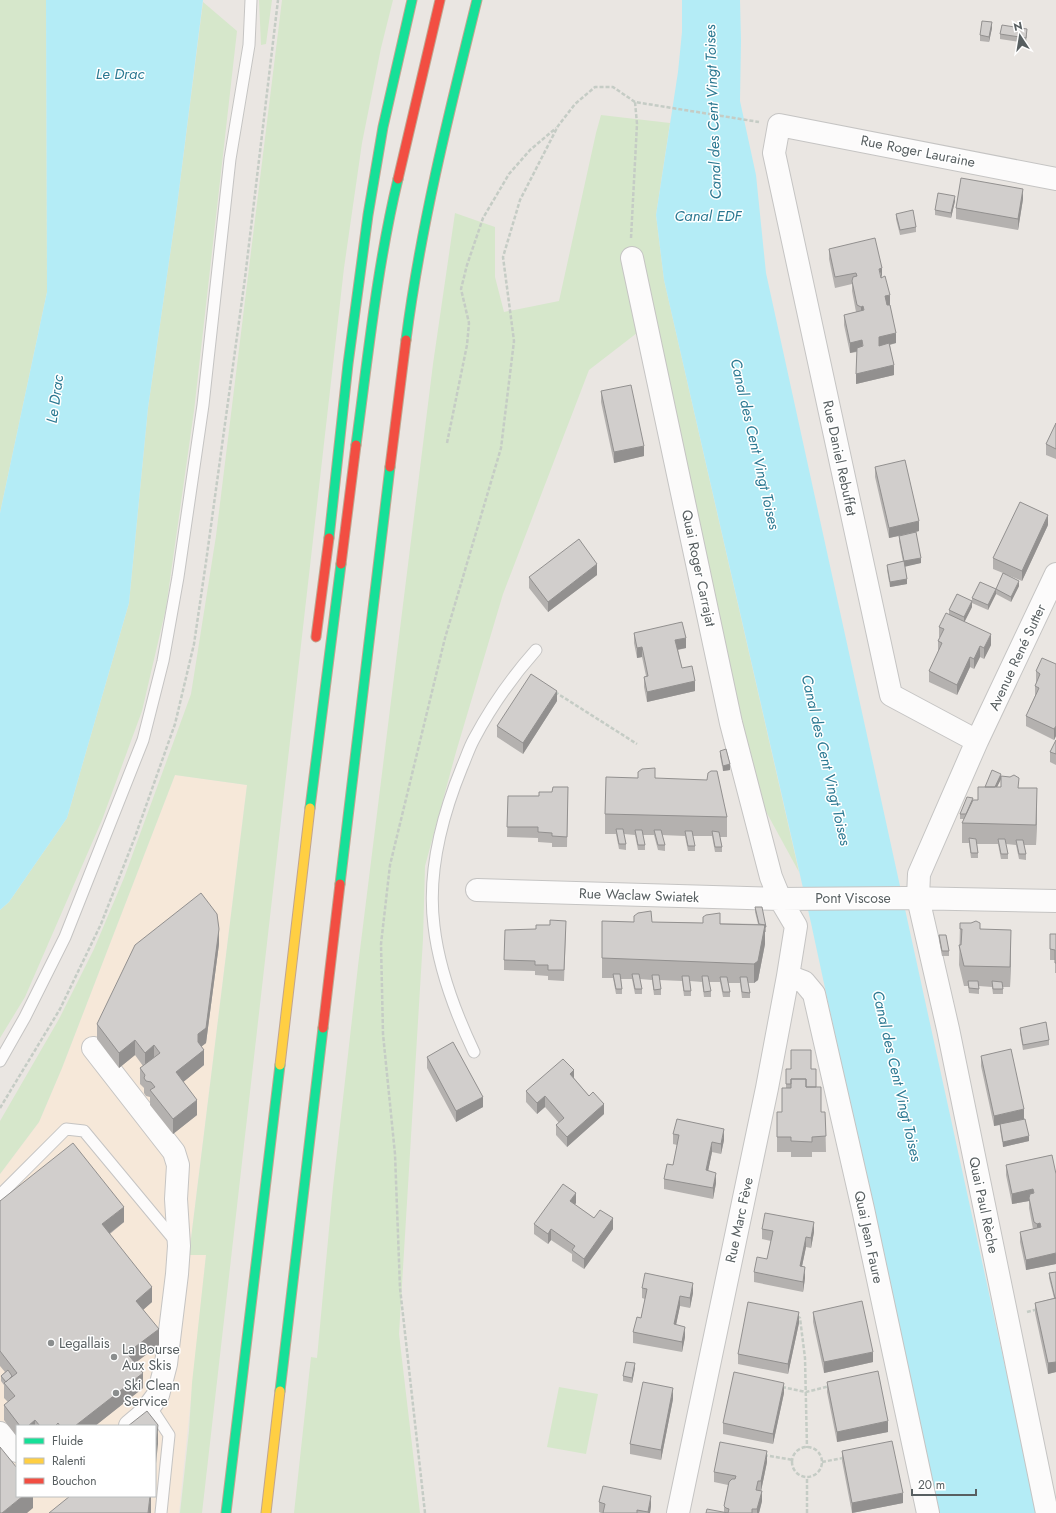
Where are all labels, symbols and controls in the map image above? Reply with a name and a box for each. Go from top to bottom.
north arrow [1000,16,1040,56]
text: N [1012,17,1024,35]
water label: Canal des Cent Vingt Toises [699,24,727,200]
water label: Le Drac [96,63,144,85]
street label: Rue Roger Lauraine [859,130,977,172]
water label: Canal EDF [674,205,742,227]
water label: Canal des Cent Vingt Toises [725,356,785,532]
water label: Le Drac [41,373,69,425]
street label: Rue Daniel Rebuffet [818,398,862,518]
street label: Quai Roger Carrajat [677,508,721,629]
street label: Avenue René Sutter [984,600,1051,714]
water label: Canal des Cent Vingt Toises [796,672,856,848]
street label: Rue Waclaw Swiatek [578,883,700,907]
street label: Pont Viscose [815,888,891,908]
water label: Canal des Cent Vingt Toises [867,988,927,1164]
street label: Quai Paul Rèche [964,1155,1004,1255]
street label: Rue Marc Fève [720,1175,758,1265]
street label: Quai Jean Faure [849,1189,889,1285]
place label: Legallais [59,1333,110,1353]
marker: Legallais [46,1338,56,1348]
place label: La Bourse Aux Skis [122,1339,180,1375]
marker: La Bourse Aux Skis [109,1352,119,1362]
place label: Ski Clean Service [124,1375,180,1411]
marker: Ski Clean Service [111,1388,121,1398]
legend [16,1425,156,1497]
text: Fluide [52,1432,83,1450]
text: Ralenti [52,1452,86,1470]
scale bar [912,1471,976,1497]
text: Bouchon [52,1472,96,1490]
text: 20 m [918,1476,945,1494]

